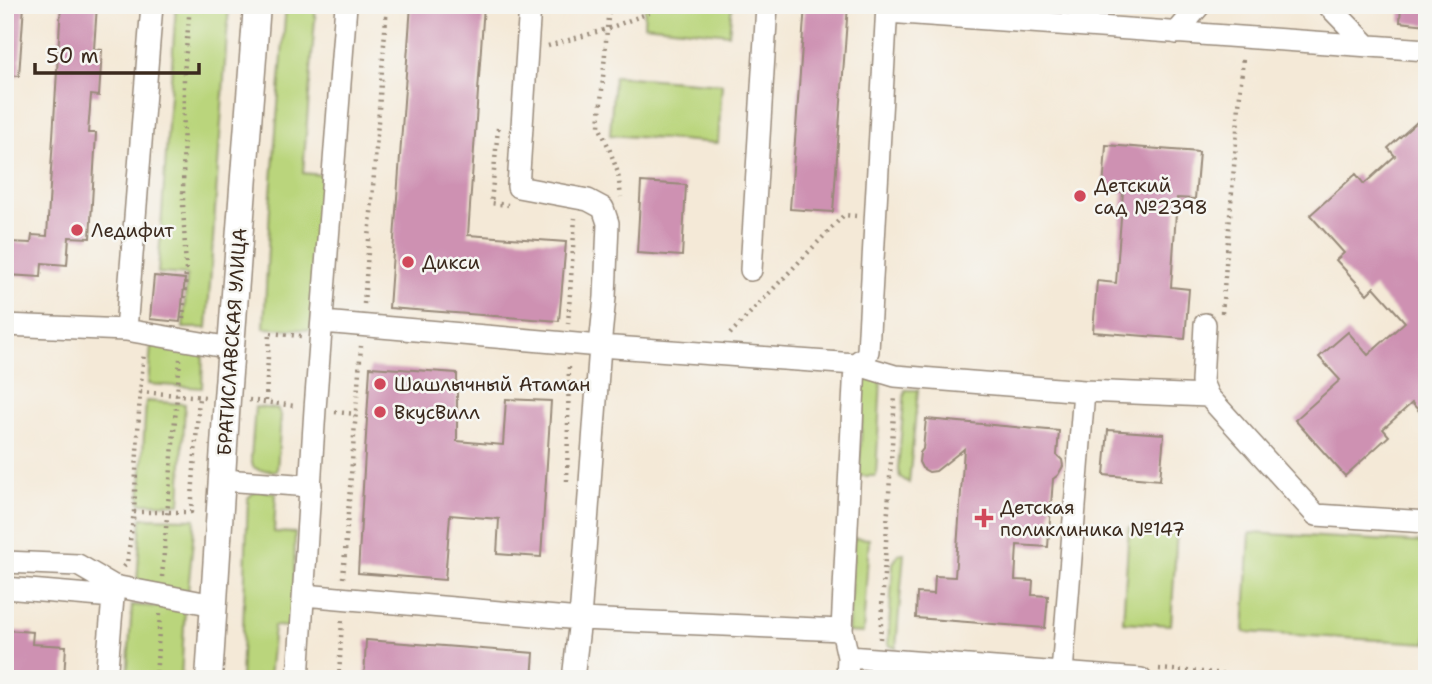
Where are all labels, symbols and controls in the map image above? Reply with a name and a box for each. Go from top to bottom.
scale bar [35,32,200,76]
text: 50 m [46,42,99,70]
place label: Детский сад №2398 [1094,173,1208,220]
marker: Детский сад №2398 [1072,188,1088,204]
place label: Ледифит [91,218,174,243]
marker: Ледифит [69,222,85,238]
street label: БРАТИСЛАВСКАЯ УЛИЦА [212,227,252,457]
place label: Дикси [422,250,480,275]
marker: Дикси [400,254,416,270]
place label: Шашлычный Атаман [394,372,590,397]
marker: Шашлычный Атаман [372,376,388,392]
place label: ВкусВилл [394,400,480,425]
marker: ВкусВилл [372,404,388,420]
place label: Детская поликлиника №147 [1000,495,1185,542]
marker: Детская поликлиника №147 [974,508,994,528]

